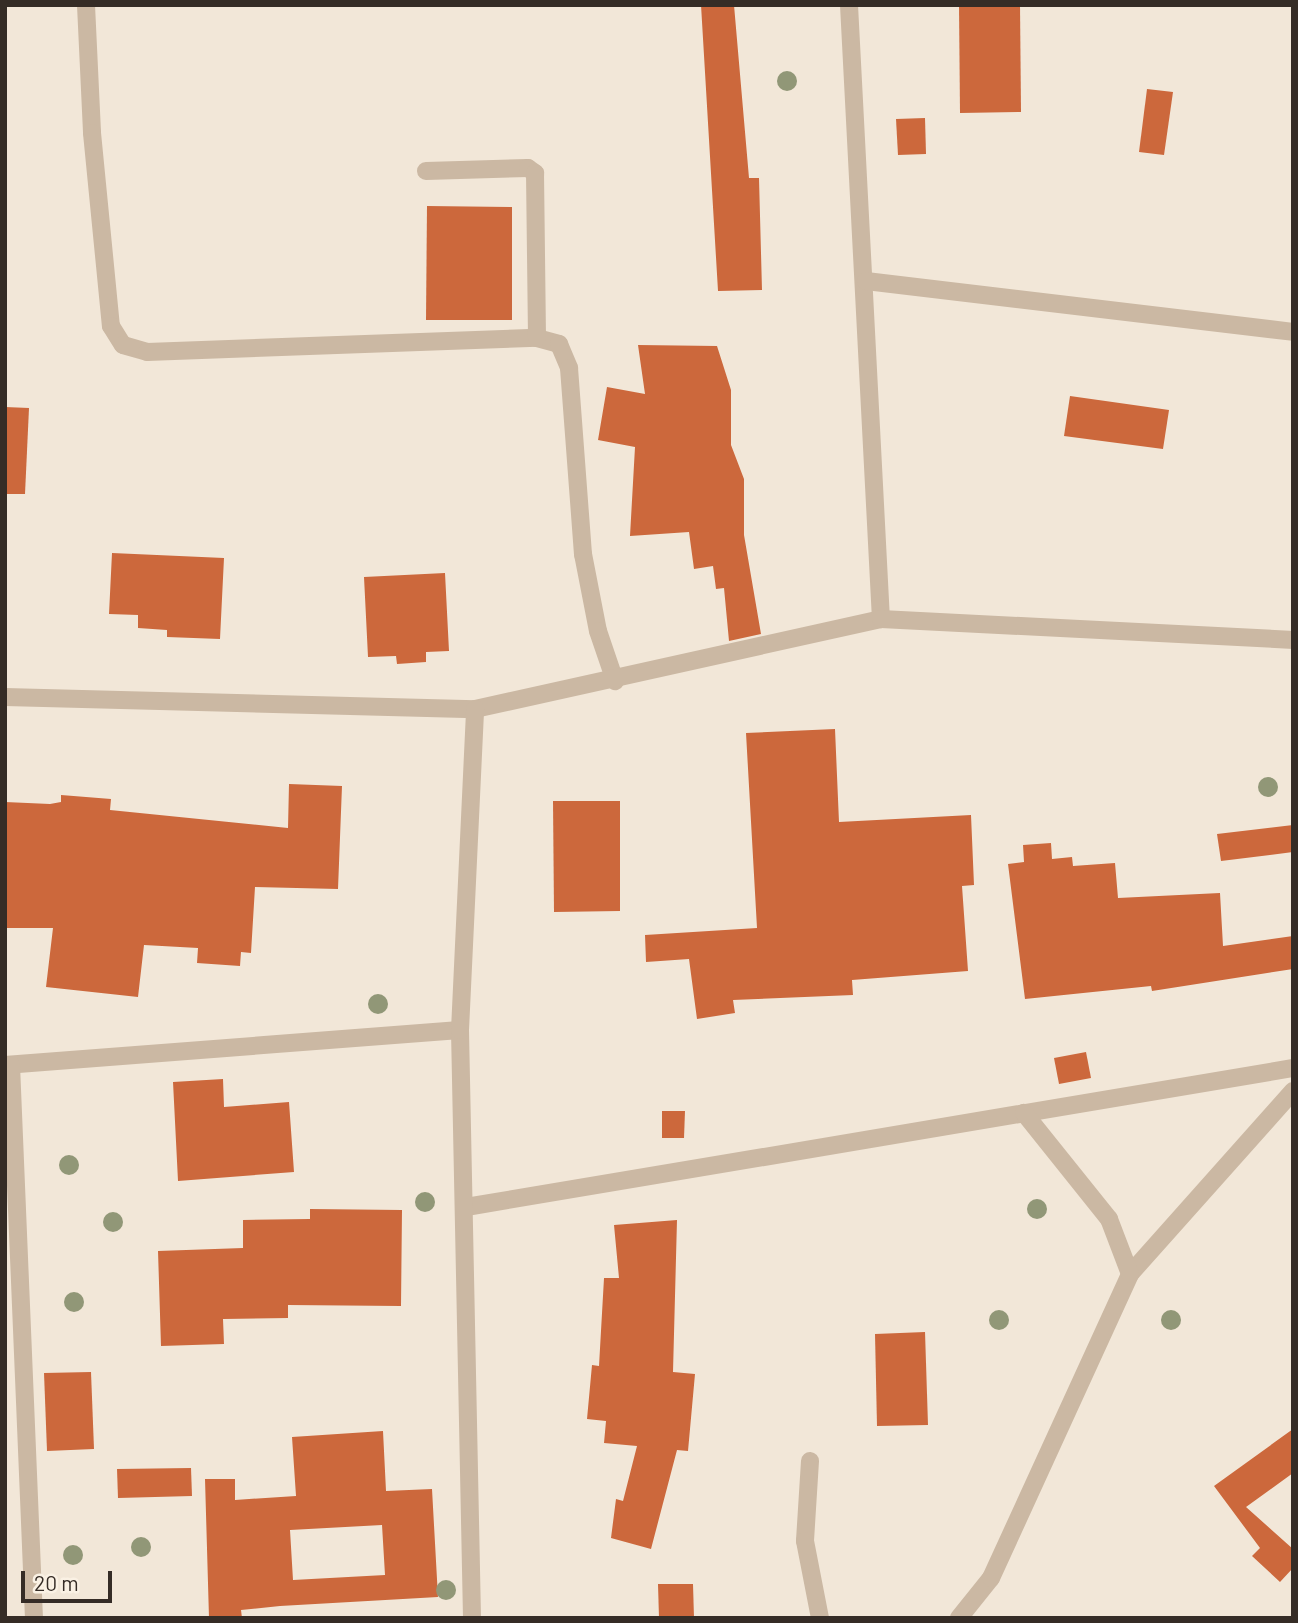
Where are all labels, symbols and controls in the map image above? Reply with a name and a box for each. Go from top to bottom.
scale bar [24,1556,116,1600]
text: 20 m [34,1570,79,1595]

